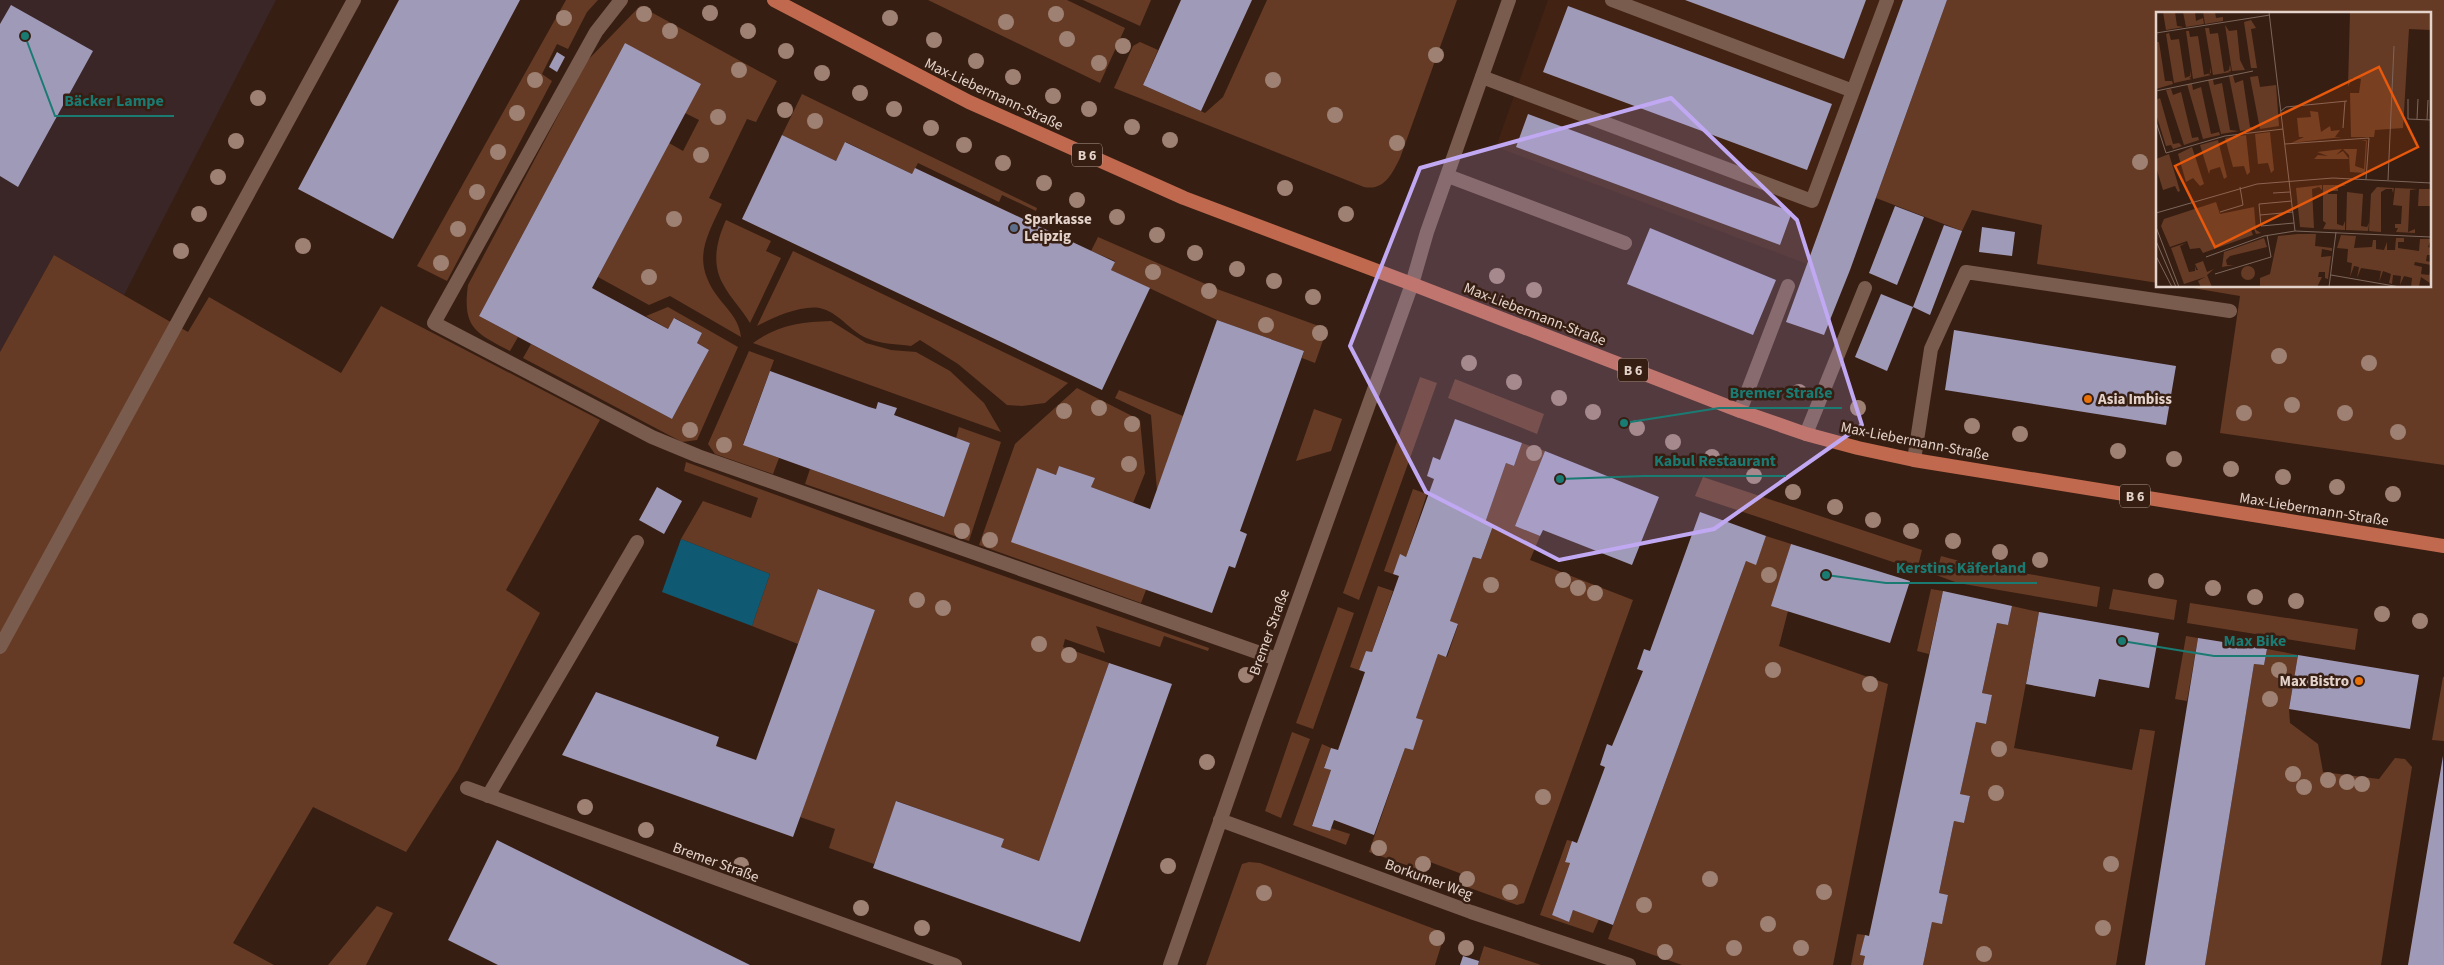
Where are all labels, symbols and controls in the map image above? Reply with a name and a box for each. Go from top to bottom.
inset map [2156,12,2432,288]
street label: Max-Liebermann-Straße [921,53,1067,136]
callout: Bäcker Lampe [55,85,174,116]
text: Bäcker Lampe [64,90,164,112]
road number: B 6 [1072,144,1102,166]
place label: Sparkasse Leipzig [1024,209,1092,247]
marker: Sparkasse Leipzig [1008,222,1020,234]
street label: Max-Liebermann-Straße [1461,278,1609,351]
road number: B 6 [1618,358,1648,382]
callout: Bremer Straße [1719,377,1842,408]
text: Bremer Straße [1729,382,1833,404]
place label: Asia Imbiss [2097,389,2172,410]
marker: Asia Imbiss [2082,393,2094,405]
street label: Max-Liebermann-Straße [1839,417,1991,466]
callout: Kabul Restaurant [1644,445,1786,476]
text: Kabul Restaurant [1654,450,1776,472]
road number: B 6 [2120,484,2150,508]
street label: Max-Liebermann-Straße [2238,487,2390,532]
callout: Kerstins Käferland [1886,552,2037,583]
text: Kerstins Käferland [1896,557,2026,579]
street label: Bremer Straße [1244,586,1295,678]
callout: Max Bike [2214,625,2297,656]
text: Max Bike [2224,630,2286,652]
place label: Max Bistro [2280,671,2349,692]
marker: Max Bistro [2353,675,2365,687]
street label: Bremer Straße [670,837,762,888]
street label: Borkumer Weg [1382,854,1476,905]

